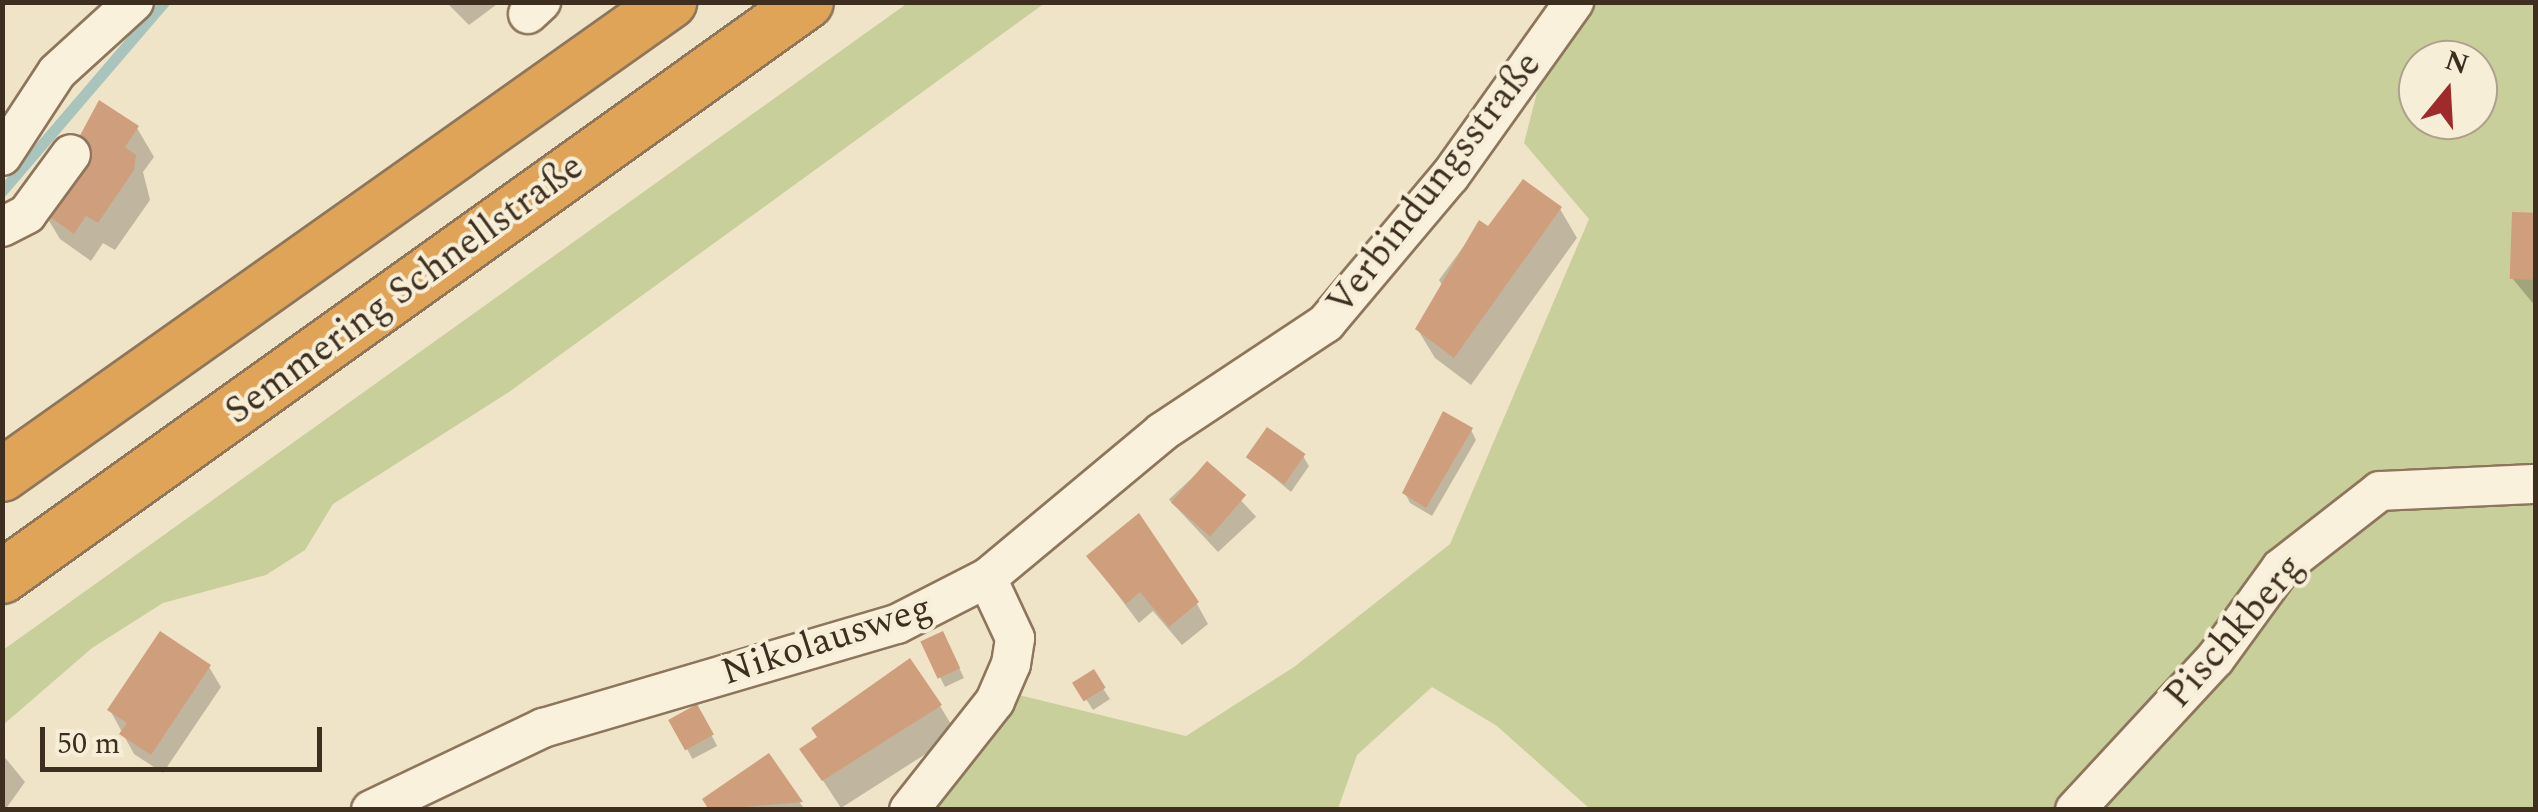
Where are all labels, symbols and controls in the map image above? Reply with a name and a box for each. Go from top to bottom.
text: N [2439,39,2474,87]
north arrow [2398,40,2498,140]
street label: Verbindungsstraße [1318,43,1552,325]
street label: Semmering Schnellstraße [217,145,593,435]
street label: Pischkberg [2156,546,2314,718]
street label: Nikolausweg [716,586,938,696]
scale bar [45,707,328,769]
text: 50 m [57,721,120,767]

